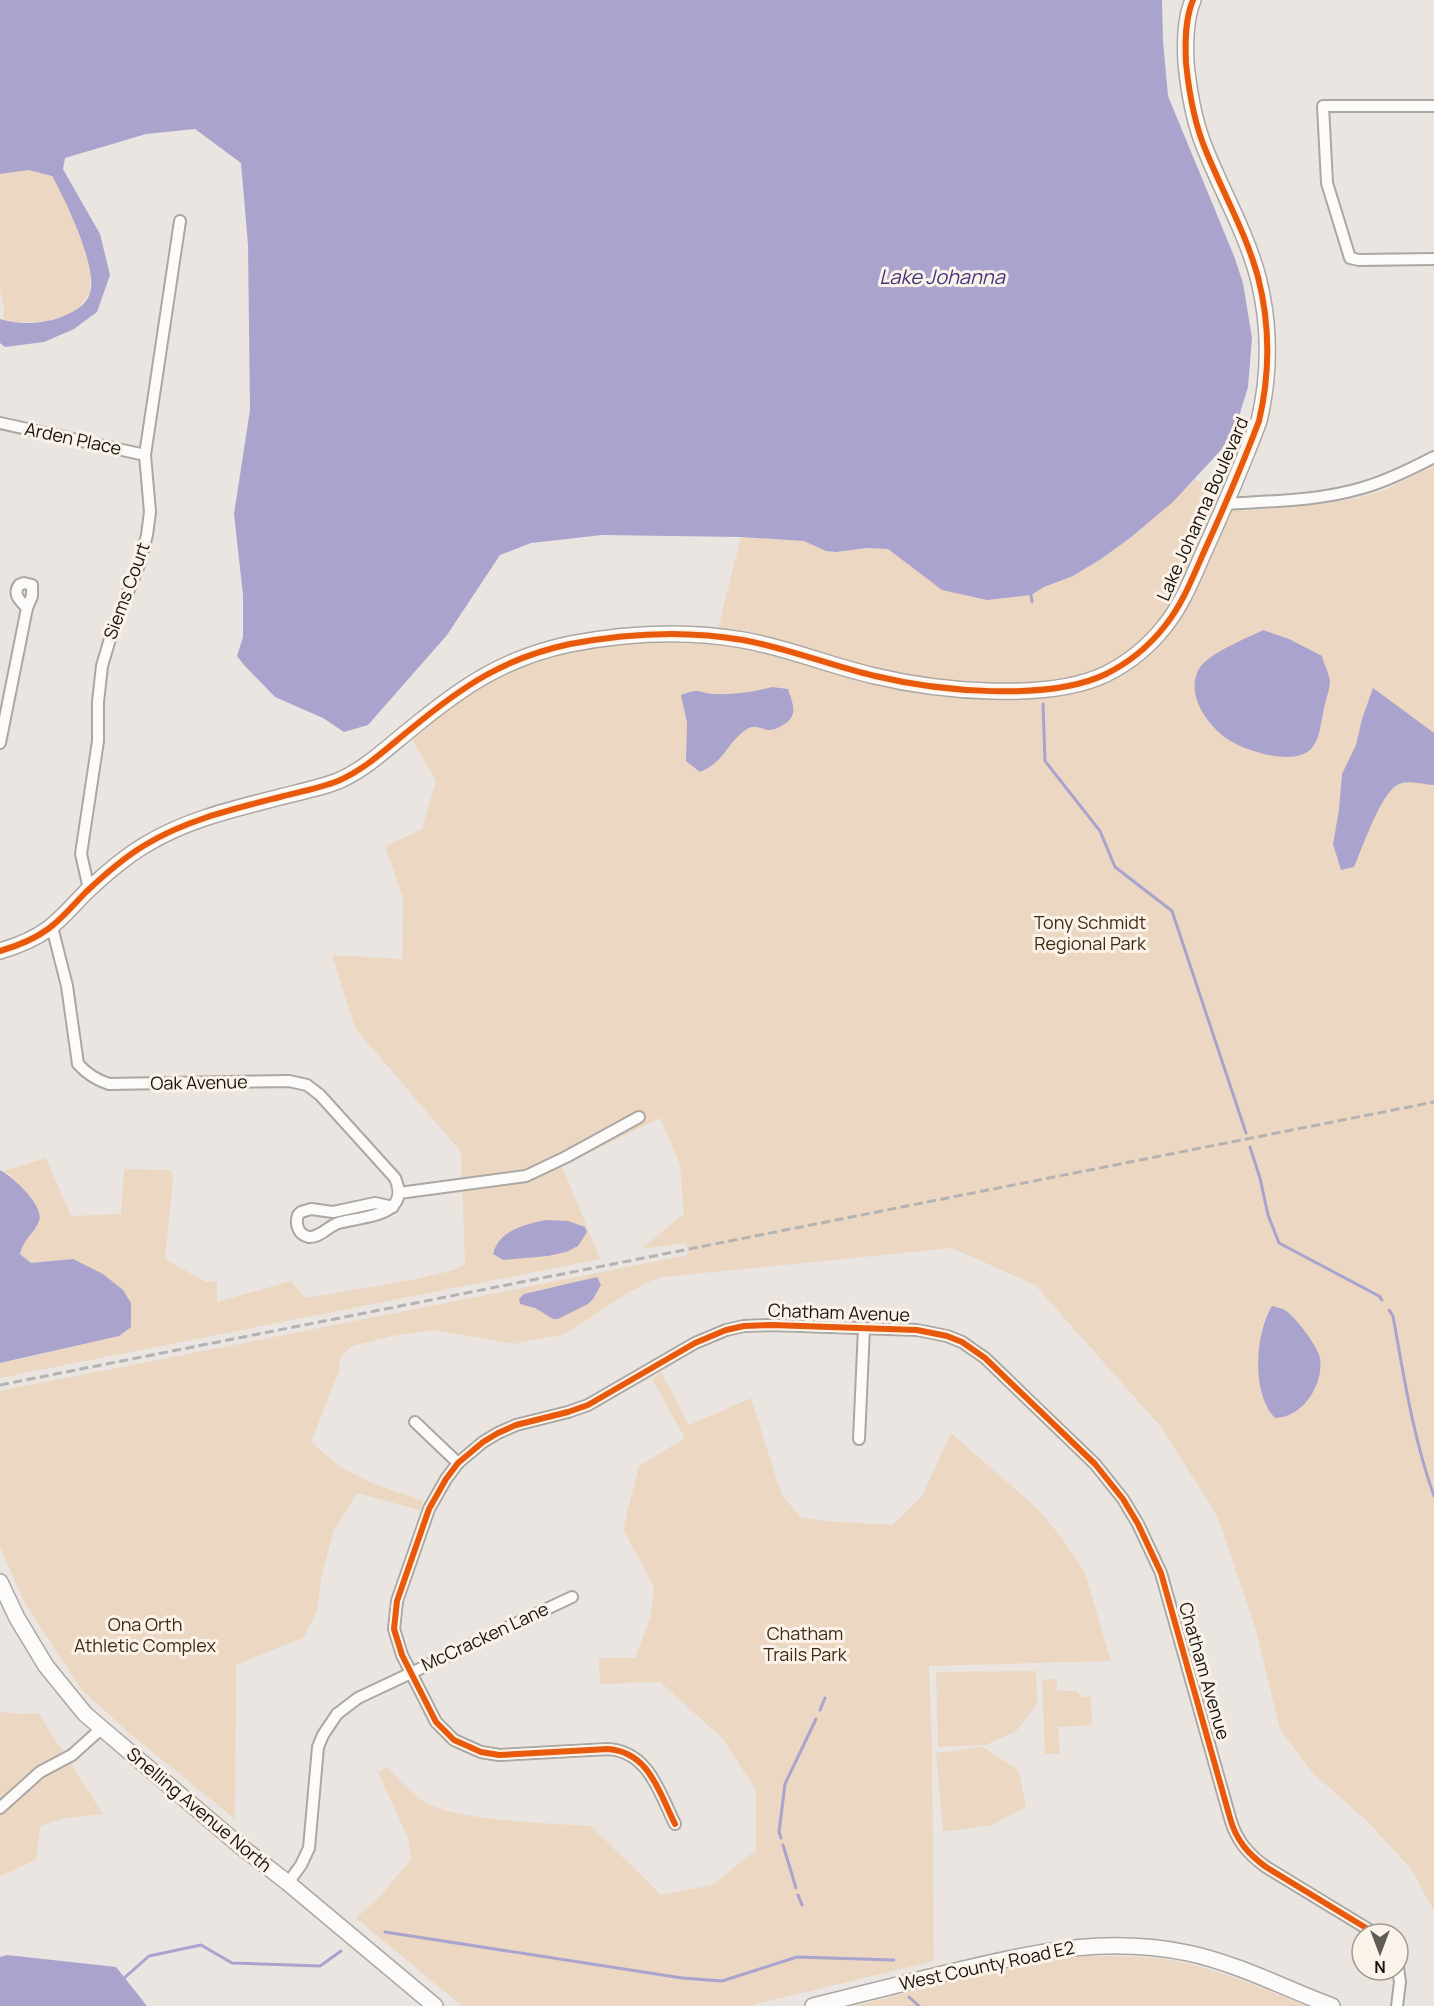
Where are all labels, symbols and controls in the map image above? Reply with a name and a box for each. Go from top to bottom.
water label: Lake Johanna [879,263,1006,290]
street label: Lake Johanna Boulevard [1151,413,1254,604]
street label: Arden Place [23,416,124,460]
street label: Siems Court [97,539,155,643]
park label: Tony Schmidt Regional Park [1034,910,1147,955]
street label: Oak Avenue [150,1069,248,1095]
street label: Chatham Avenue [768,1298,910,1326]
street label: McCracken Lane [417,1596,552,1676]
street label: Chatham Avenue [1174,1599,1236,1742]
park label: Ona Orth Athletic Complex [74,1612,216,1657]
park label: Chatham Trails Park [763,1621,848,1666]
street label: Snelling Avenue North [122,1741,277,1877]
north arrow [1350,1922,1410,1982]
street label: West County Road E2 [897,1935,1076,1995]
text: N [1374,1956,1386,1978]

